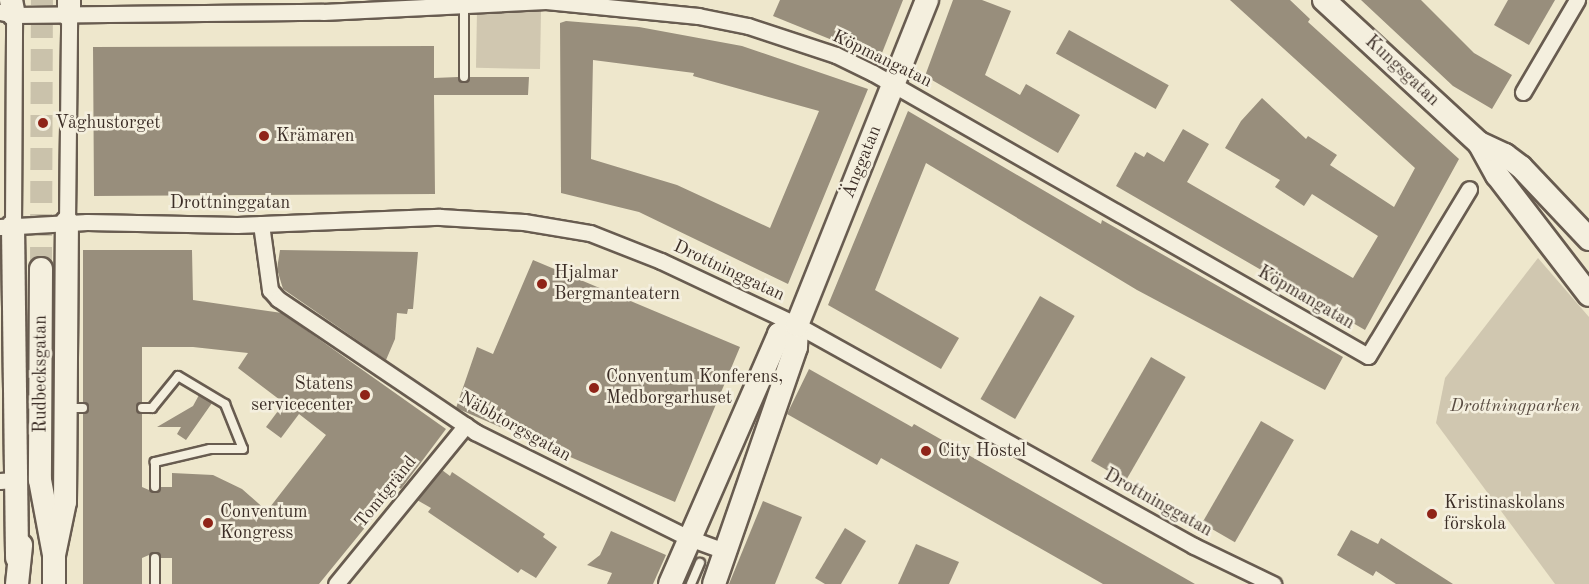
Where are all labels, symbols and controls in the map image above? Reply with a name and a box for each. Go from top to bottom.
street label: Köpmangatan [829,26,935,92]
street label: Kungsgatan [1360,31,1444,111]
place label: Våghustorget [55,112,161,134]
marker: Våghustorget [36,116,50,130]
street label: Änggatan [838,122,886,202]
place label: Krämaren [276,125,354,147]
marker: Krämaren [257,129,271,143]
street label: Drottninggatan [170,192,290,214]
street label: Drottninggatan [670,236,788,306]
street label: Köpmangatan [1254,262,1358,334]
place label: Hjalmar Bergmanteatern [554,263,680,306]
marker: Hjalmar Bergmanteatern [535,277,549,291]
street label: Rudbecksgatan [30,315,52,433]
place label: Conventum Konferens, Medborgarhuset [606,367,783,410]
place label: Statens servicecenter [251,374,353,416]
marker: Conventum Konferens, Medborgarhuset [587,381,601,395]
street label: Näbbtorgsgatan [455,387,575,467]
marker: Statens servicecenter [358,388,372,402]
park label: Drottningparken [1450,395,1580,417]
place label: City Hostel [938,440,1026,462]
marker: City Hostel [919,444,933,458]
street label: Tomtgränd [350,452,422,532]
street label: Drottninggatan [1100,464,1216,542]
place label: Kristinaskolans förskola [1444,493,1565,536]
place label: Conventum Kongress [220,502,308,544]
marker: Kristinaskolans förskola [1425,507,1439,521]
marker: Conventum Kongress [201,516,215,530]

